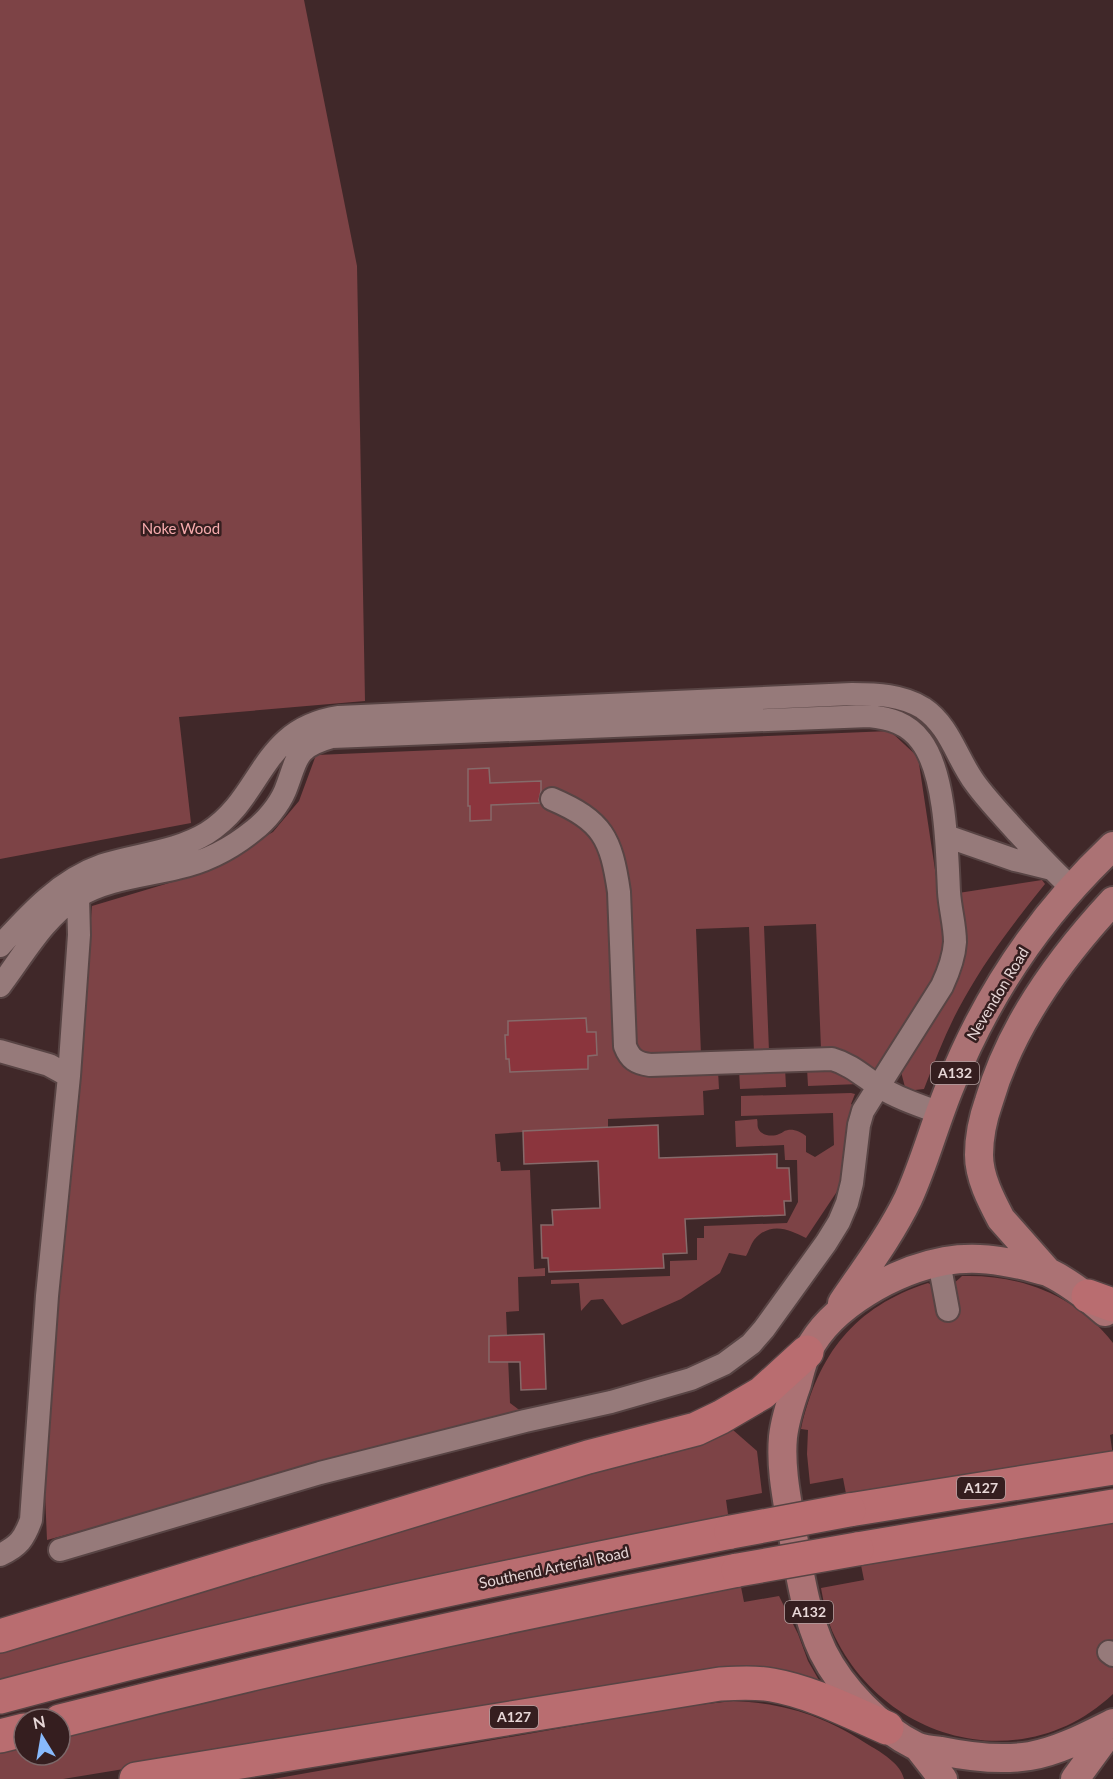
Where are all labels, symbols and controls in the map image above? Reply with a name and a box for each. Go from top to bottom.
park label: Noke Wood [142,519,220,537]
street label: Nevendon Road [962,944,1032,1043]
road number: A132 [931,1062,979,1084]
road number: A127 [957,1477,1005,1499]
street label: Southend Arterial Road [477,1542,630,1592]
road number: A132 [785,1601,833,1623]
road number: A127 [490,1706,538,1728]
north arrow [12,1707,72,1767]
text: N [31,1711,47,1732]

